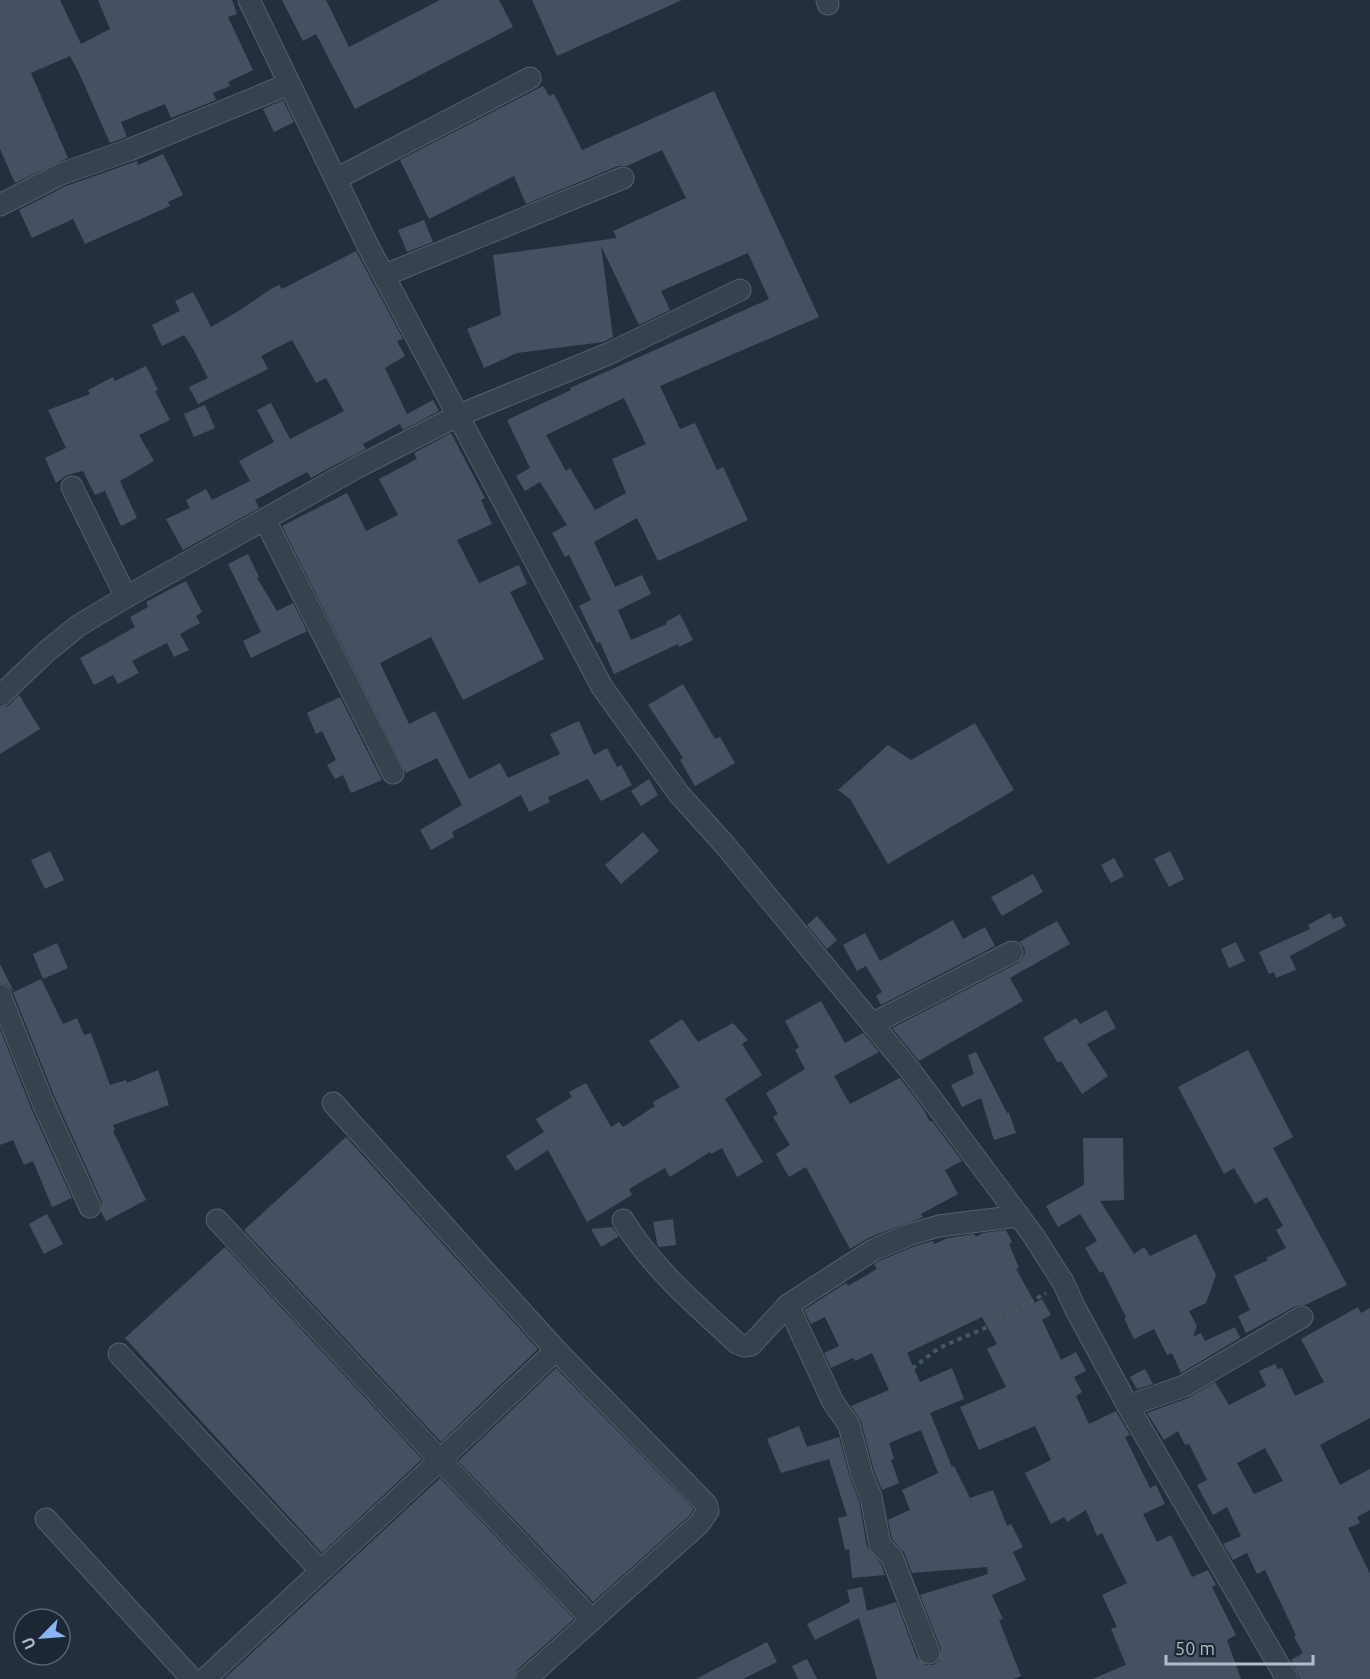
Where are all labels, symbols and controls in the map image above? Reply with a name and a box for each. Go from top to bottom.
north arrow [12,1607,72,1667]
scale bar [1166,1628,1313,1666]
text: U [18,1634,39,1652]
text: 50 m [1175,1638,1215,1658]

